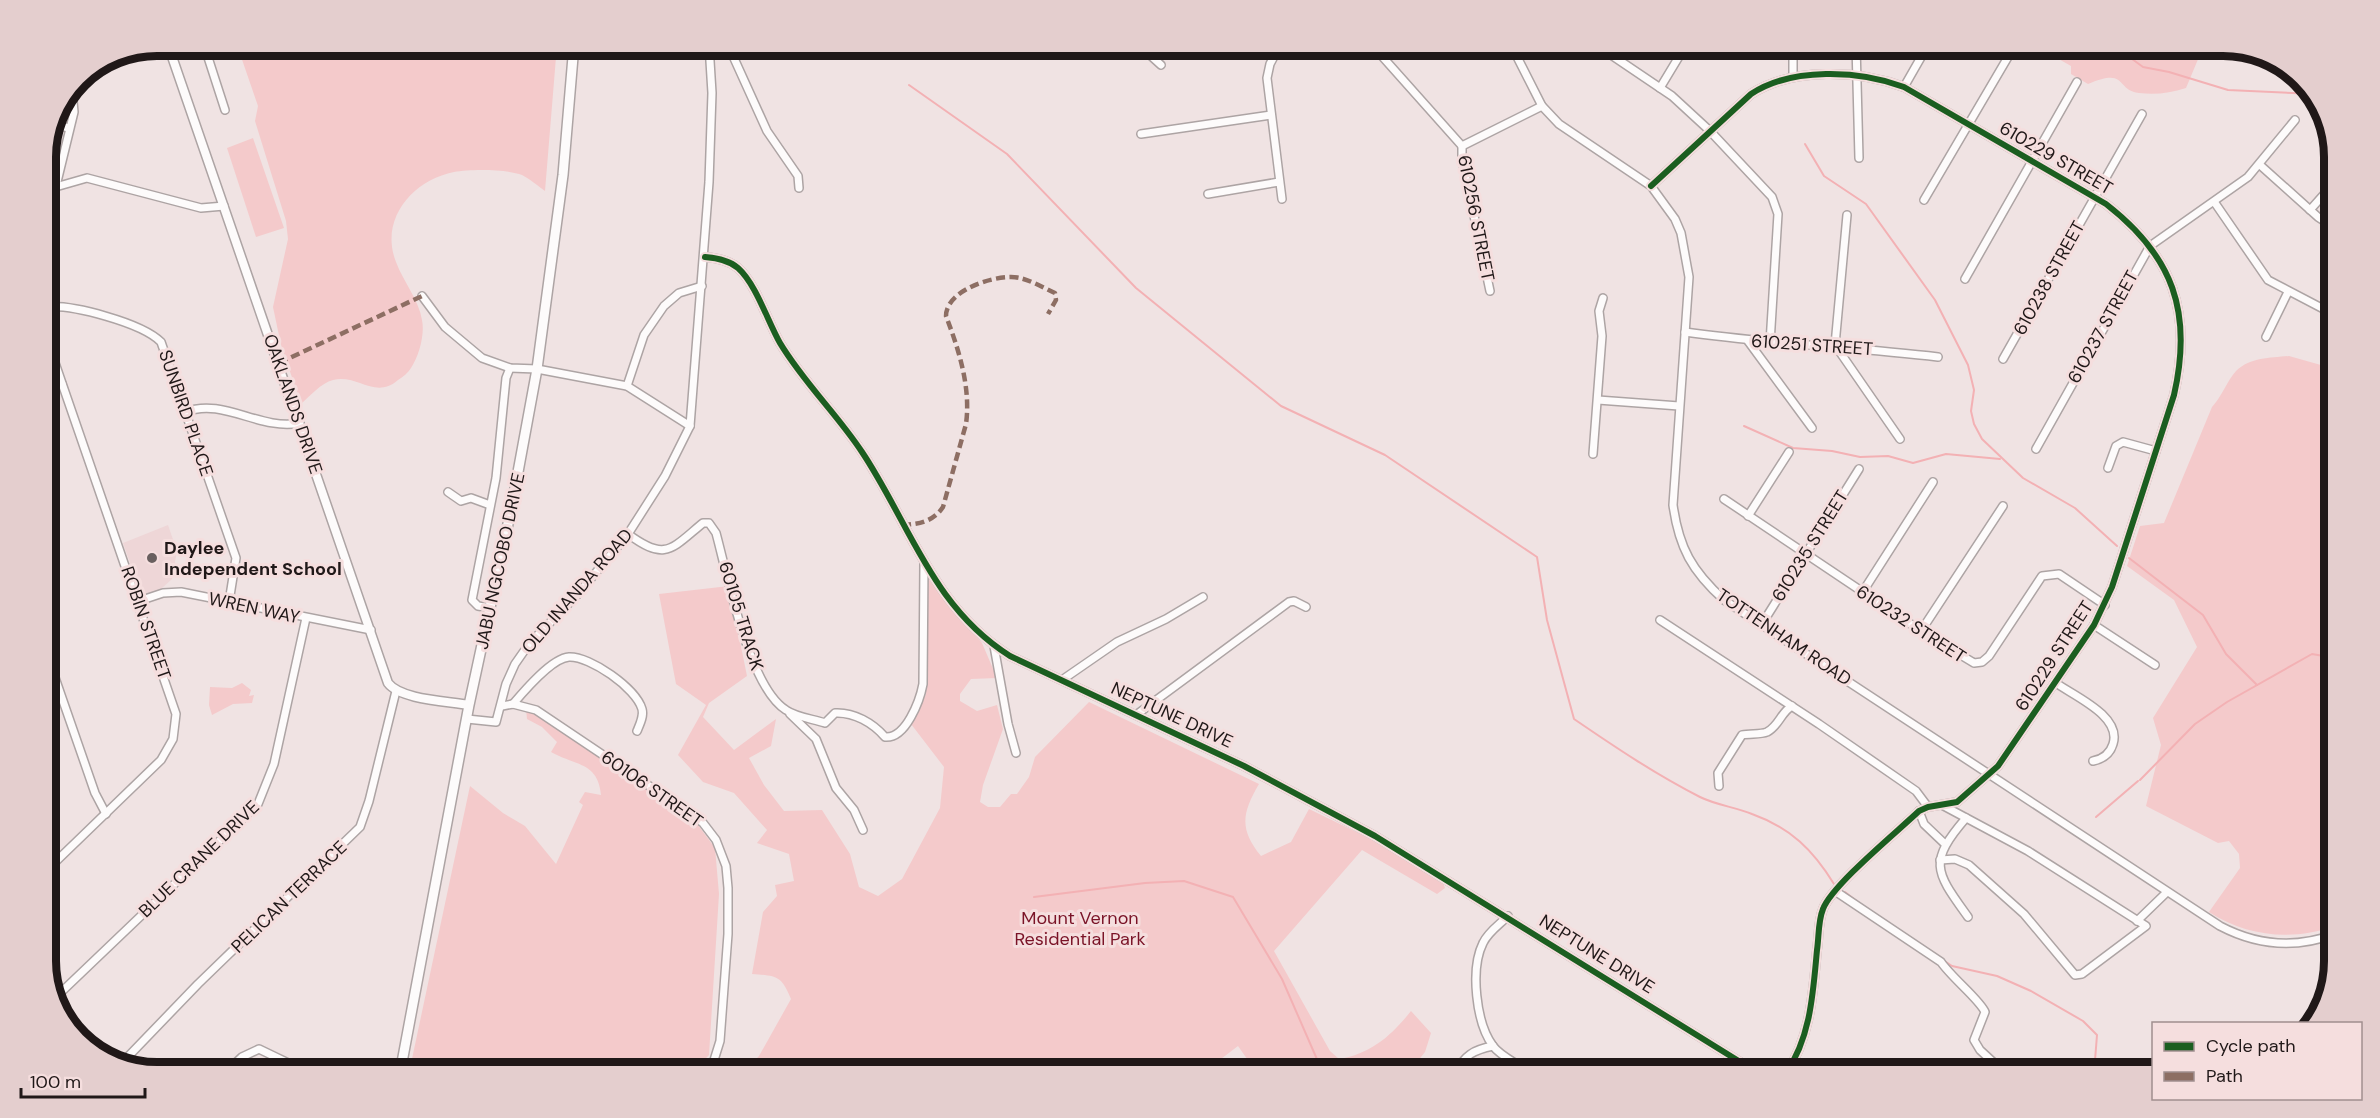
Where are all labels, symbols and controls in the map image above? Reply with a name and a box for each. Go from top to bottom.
street label: 610229 STREET [1995,116,2117,200]
street label: 610256 STREET [1452,153,1500,283]
street label: 610238 STREET [2008,217,2090,339]
street label: 610237 STREET [2062,266,2144,388]
street label: 610251 STREET [1750,329,1874,361]
street label: OAKLANDS DRIVE [258,331,328,477]
street label: SUNBIRD PLACE [153,347,219,479]
street label: JABU NGCOBO DRIVE [470,471,530,651]
street label: 610235 STREET [1766,486,1854,606]
street label: OLD INANDA ROAD [516,524,638,658]
place label: Daylee Independent School [164,536,342,581]
marker: Daylee Independent School [145,551,159,565]
street label: 60105 TRACK [713,559,769,674]
street label: ROBIN STREET [115,563,177,683]
street label: 610232 STREET [1851,579,1971,669]
street label: TOTTENHAM ROAD [1712,583,1856,691]
street label: WREN WAY [206,587,302,629]
street label: 610229 STREET [2009,596,2099,716]
street label: NEPTUNE DRIVE [1107,676,1237,754]
street label: 60106 STREET [596,745,708,833]
street label: BLUE CRANE DRIVE [133,795,265,923]
street label: PELICAN TERRACE [226,836,352,958]
park label: Mount Vernon Residential Park [1014,906,1146,951]
street label: NEPTUNE DRIVE [1535,909,1659,999]
legend [2152,1022,2362,1100]
text: Cycle path [2206,1034,2296,1058]
scale bar [21,1061,146,1099]
text: Path [2206,1064,2243,1088]
text: 100 m [30,1070,81,1094]

